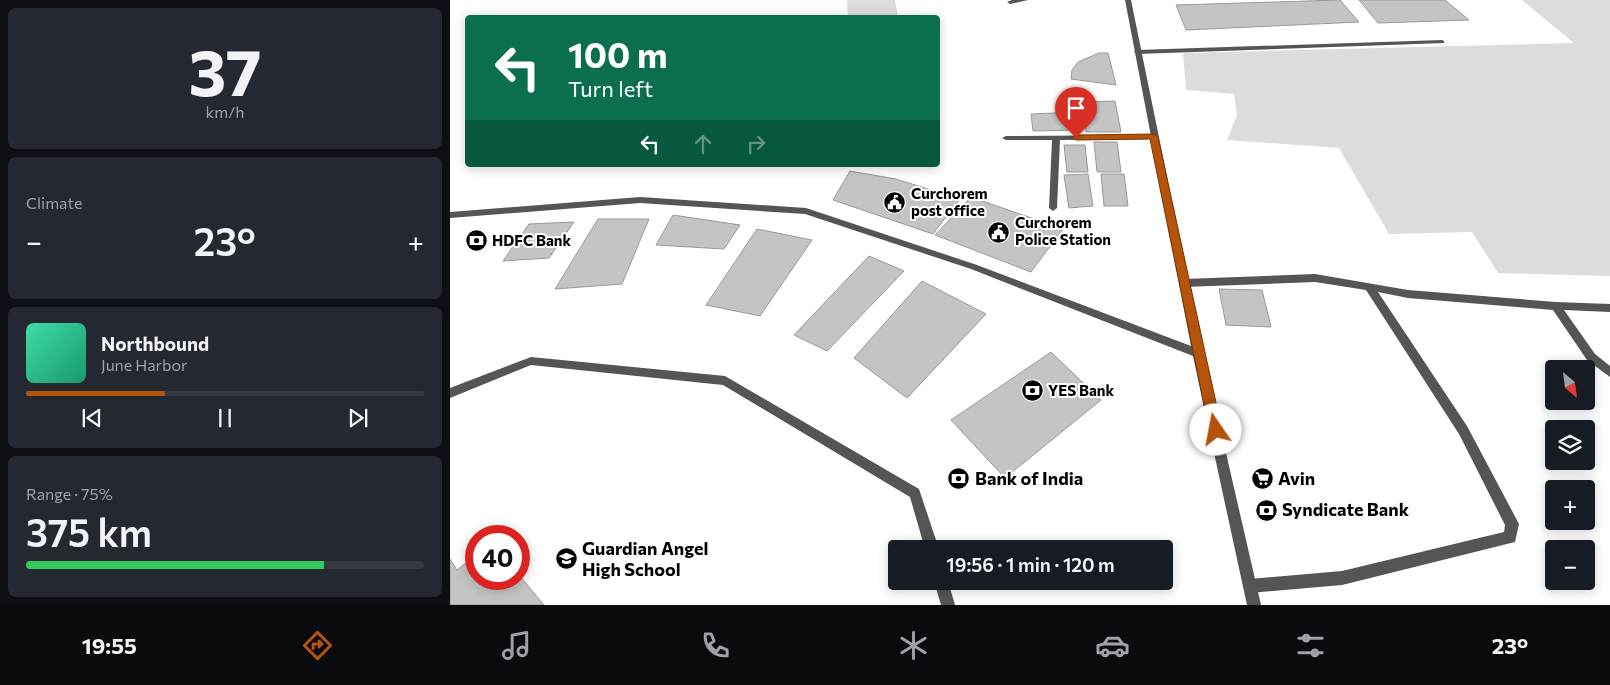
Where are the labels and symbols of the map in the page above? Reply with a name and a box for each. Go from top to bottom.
pin [1055,87,1097,138]
place label: Curchorem post office [911,184,988,219]
public building icon: Curchorem post office [883,191,907,215]
place label: Curchorem Police Station [1015,213,1111,248]
public building icon: Curchorem Police Station [987,220,1011,244]
bank icon: HDFC Bank [464,229,488,253]
place label: HDFC Bank [492,231,572,249]
north arrow [1545,360,1595,410]
bank icon: YES Bank [1020,379,1044,403]
place label: YES Bank [1048,381,1115,399]
position arrow [1189,403,1241,455]
bank icon: Bank of India [947,467,971,491]
place label: Bank of India [975,467,1083,489]
supermarket icon: Avin [1250,467,1274,491]
place label: Avin [1278,467,1315,489]
bank icon: Syndicate Bank [1254,498,1278,522]
place label: Syndicate Bank [1282,498,1410,520]
speed limit sign: 40 [465,525,530,590]
place label: Guardian Angel High School [582,537,708,580]
school or university icon: Guardian Angel High School [554,547,578,571]

